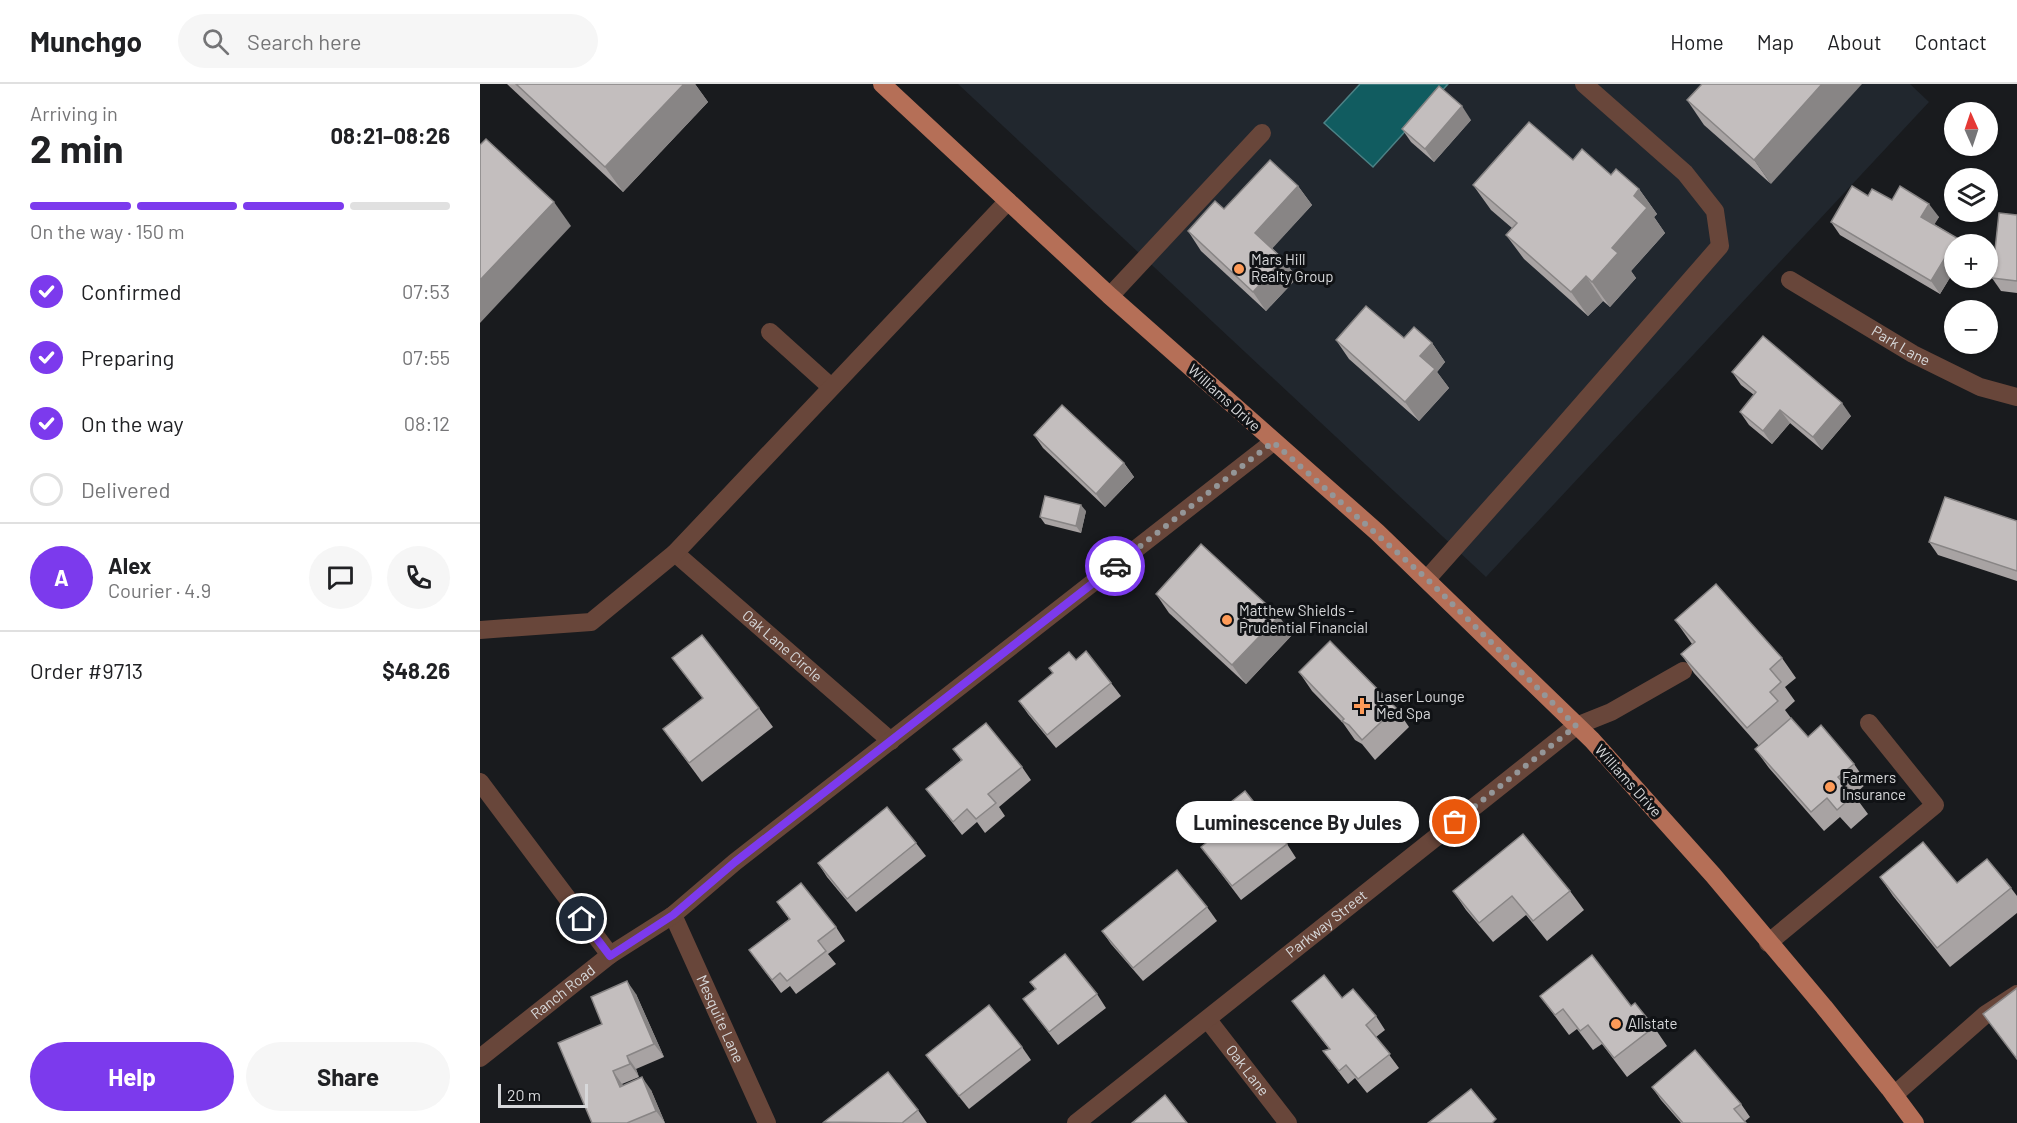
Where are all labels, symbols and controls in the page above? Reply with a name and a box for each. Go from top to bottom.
search box [178,14,598,68]
text: Munchgo [30,24,142,58]
icon: search [199,25,232,58]
text: Search here [247,28,361,54]
text: Home [1670,29,1724,54]
text: Map [1757,29,1794,54]
text: About [1827,29,1882,54]
text: Contact [1915,29,1987,54]
text: Arriving in [30,101,118,125]
north arrow [1944,102,1998,156]
map controls [1944,102,1998,354]
text: 08:21–08:26 [331,122,450,148]
text: 2 min [30,124,123,171]
button: layers [1944,168,1998,222]
text: On the way · 150 m [30,219,185,243]
button: + [1944,234,1998,288]
place label: Mars Hill Realty Group [1251,250,1334,285]
marker: Mars Hill Realty Group [1232,262,1246,276]
icon: check [30,275,63,308]
text: Confirmed [81,278,181,304]
text: 07:53 [402,279,450,303]
button: − [1944,300,1998,354]
street label: Park Lane [1869,321,1933,369]
icon: check [30,341,63,374]
text: Preparing [81,344,174,370]
text: 07:55 [402,345,450,369]
street label: Williams Drive [1185,360,1265,435]
icon: check [30,407,63,440]
text: On the way [81,410,184,436]
text: 08:12 [404,411,450,435]
text: Delivered [81,476,170,502]
courier [1085,536,1145,596]
button: chat [309,546,372,609]
button: phone [387,546,450,609]
icon: car [1099,550,1132,583]
text: Alex [108,552,151,578]
text: A [54,564,69,590]
text: Courier · 4.9 [108,578,211,602]
place label: Matthew Shields - Prudential Financial [1239,601,1368,636]
street label: Oak Lane Circle [739,606,826,685]
marker: Matthew Shields - Prudential Financial [1220,613,1234,627]
text: Order #9713 [30,657,143,683]
text: $48.26 [382,657,450,683]
place label: Laser Lounge Med Spa [1376,687,1465,722]
marker: Laser Lounge Med Spa [1353,697,1371,715]
street label: Williams Drive [1591,740,1666,820]
place label: Farmers Insurance [1842,768,1906,803]
marker: Farmers Insurance [1823,780,1837,794]
pin [1429,796,1480,847]
callout: Luminescence By Jules [1176,801,1419,843]
icon: bag [1438,805,1471,838]
text: Luminescence By Jules [1193,810,1402,834]
street label: Parkway Street [1282,886,1370,961]
pin [556,893,607,944]
icon: home [565,902,598,935]
street label: Ranch Road [527,960,598,1022]
street label: Mesquite Lane [693,972,749,1065]
place label: Allstate [1628,1014,1678,1032]
marker: Allstate [1609,1017,1623,1031]
street label: Oak Lane [1223,1041,1273,1099]
button: Help [30,1042,234,1111]
button: Share [246,1042,450,1111]
scale bar [498,1081,588,1108]
text: 20 m [507,1085,541,1104]

